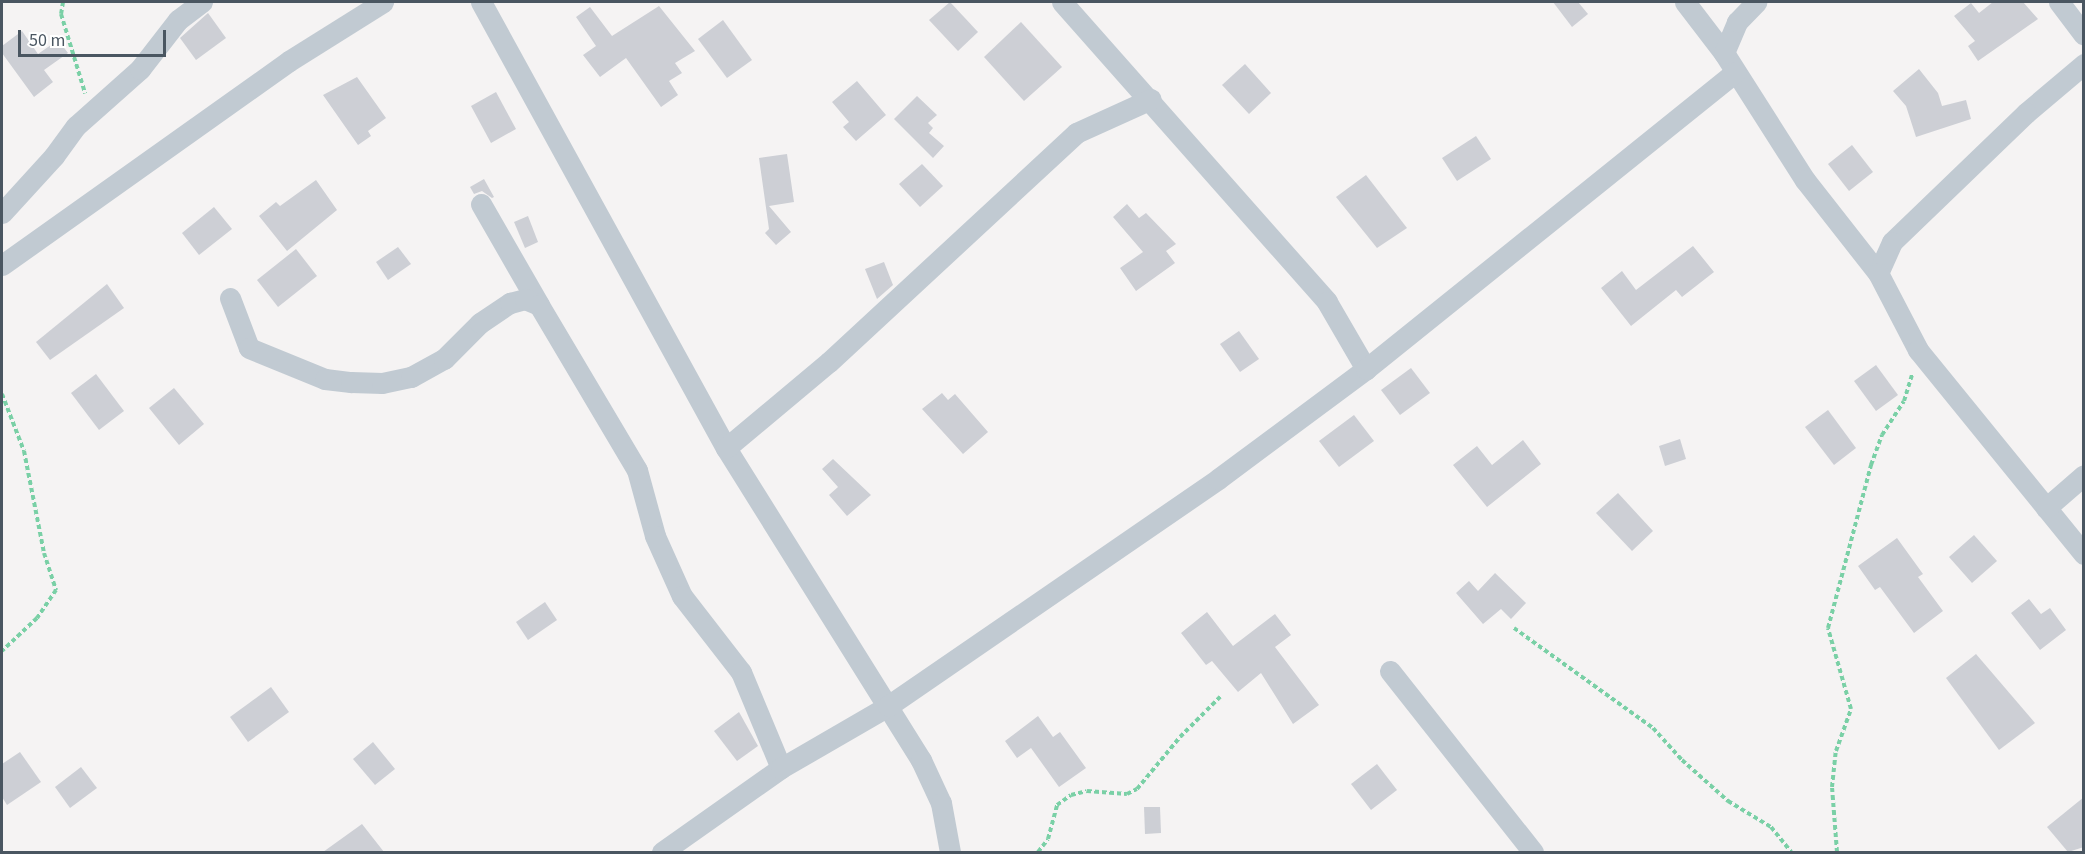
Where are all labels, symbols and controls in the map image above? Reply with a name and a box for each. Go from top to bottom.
scale bar [21,18,170,56]
text: 50 m [29,28,65,53]

